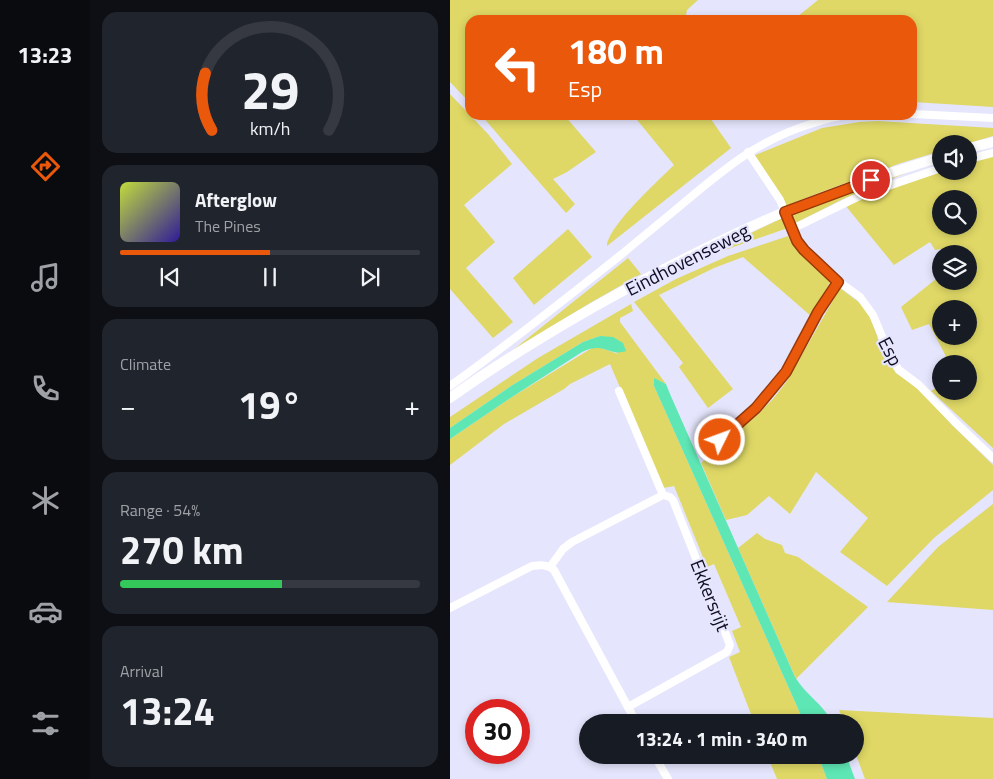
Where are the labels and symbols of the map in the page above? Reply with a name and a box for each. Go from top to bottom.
pin [850,159,892,201]
street label: Eindhovenseweg [620,215,754,303]
street label: Esp [871,331,911,371]
position arrow [693,413,745,465]
street label: Ekkersrijt [684,555,739,636]
speed limit sign: 30 [465,699,530,764]

